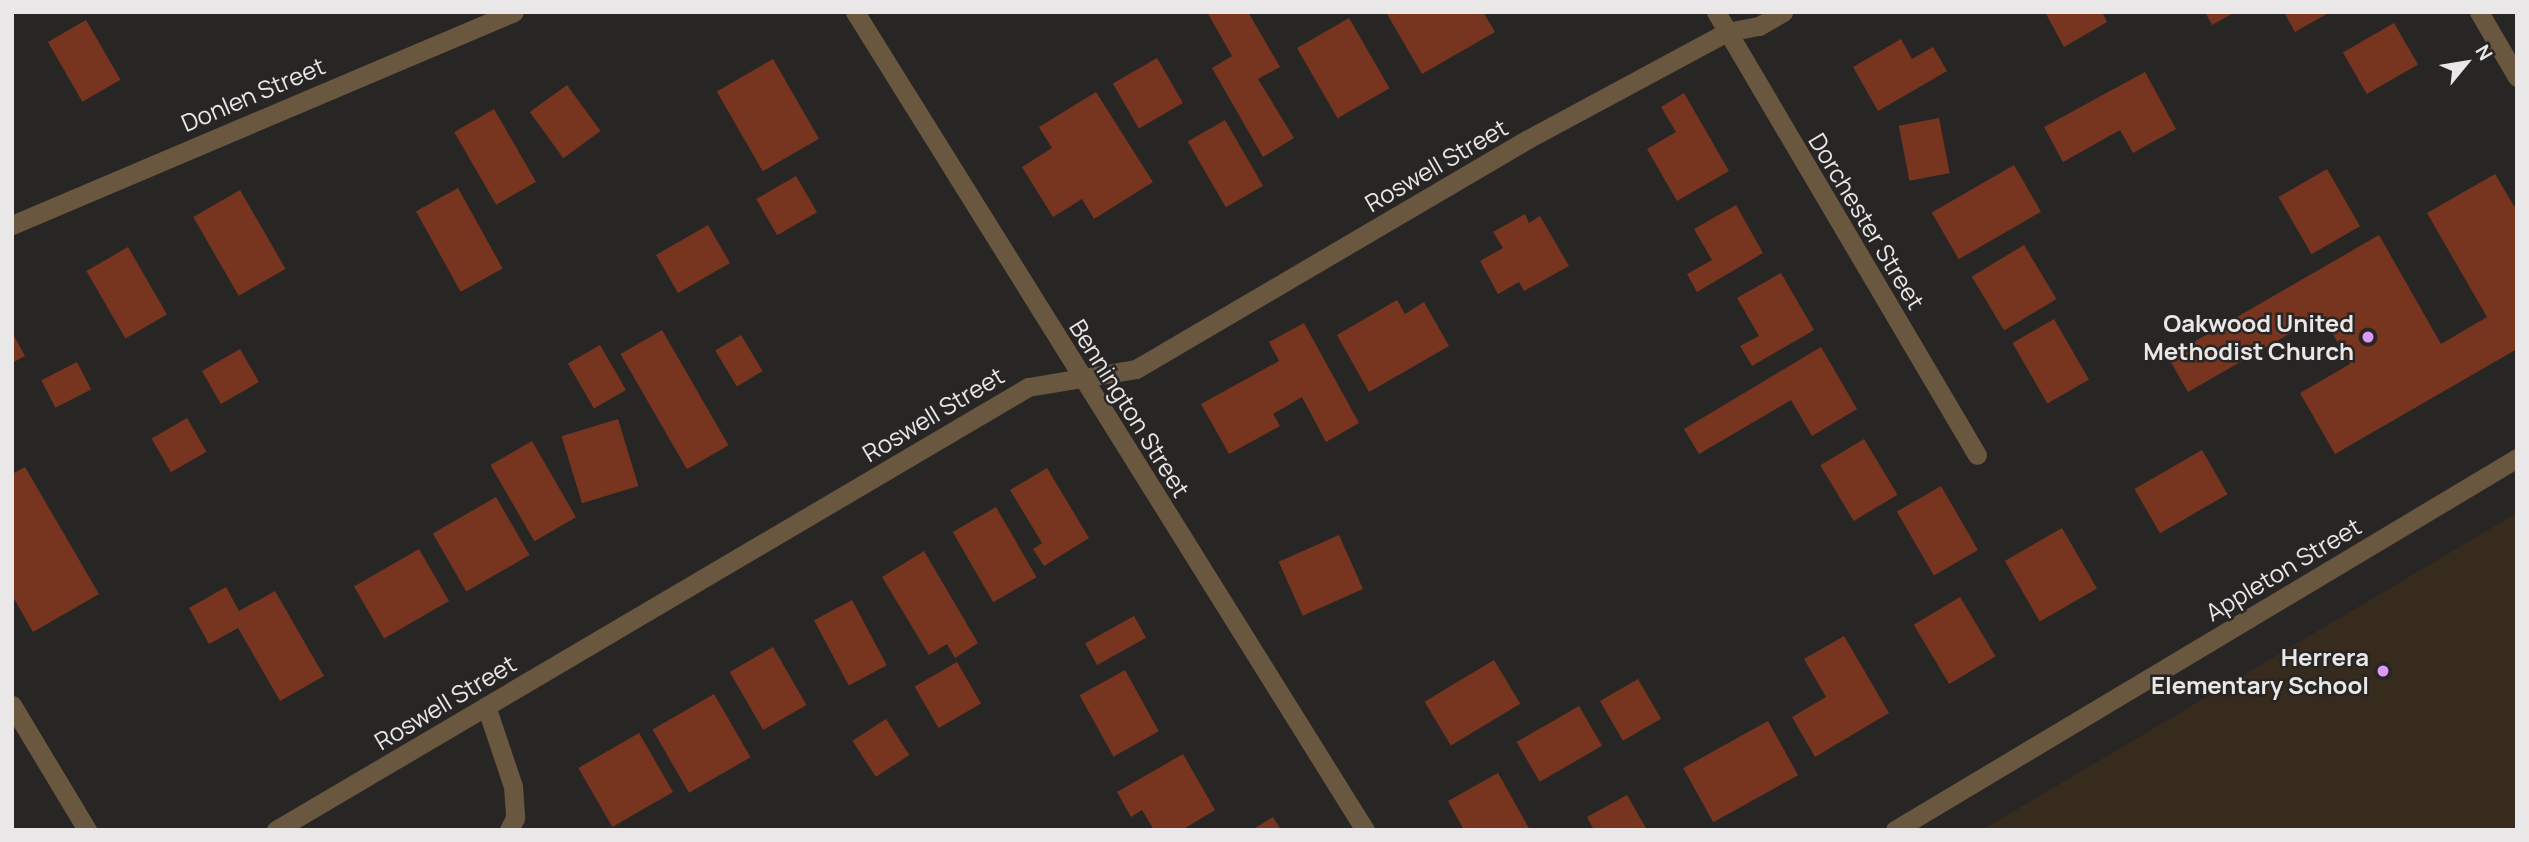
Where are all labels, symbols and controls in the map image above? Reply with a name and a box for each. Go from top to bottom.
north arrow [2431,28,2501,98]
text: N [2470,40,2499,65]
street label: Donlen Street [177,51,329,137]
street label: Roswell Street [1360,113,1512,217]
street label: Dorchester Street [1803,128,1931,314]
place label: Oakwood United Methodist Church [2143,309,2354,365]
street label: Bennington Street [1064,314,1196,502]
marker: Oakwood United Methodist Church [2360,329,2376,345]
street label: Roswell Street [857,361,1009,467]
street label: Appleton Street [2200,511,2366,627]
place label: Herrera Elementary School [2151,643,2369,699]
street label: Roswell Street [369,649,521,755]
marker: Herrera Elementary School [2375,663,2391,679]

